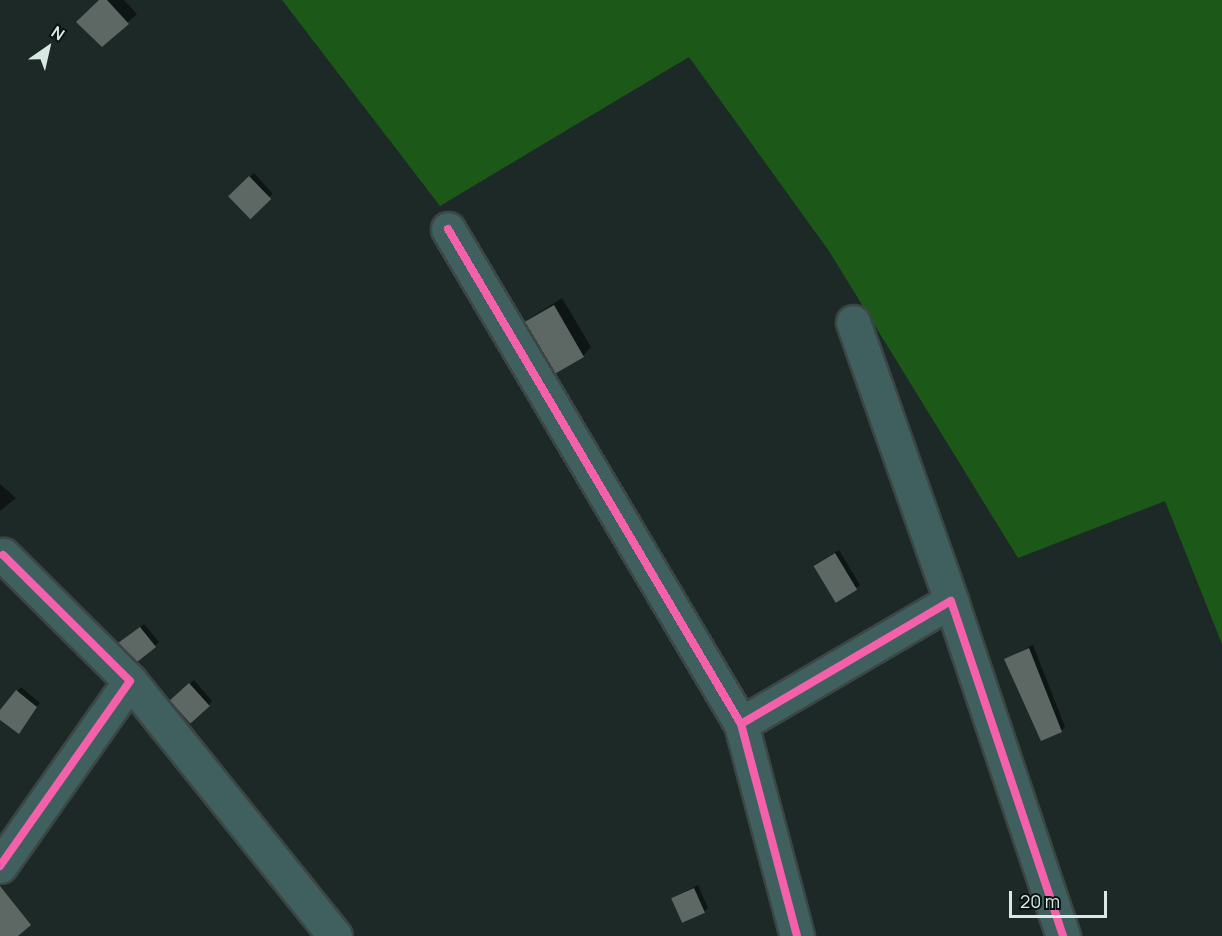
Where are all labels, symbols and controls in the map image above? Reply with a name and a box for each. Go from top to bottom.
north arrow [18,18,78,78]
text: N [47,21,69,45]
scale bar [1012,879,1110,917]
text: 20 m [1020,889,1060,913]

